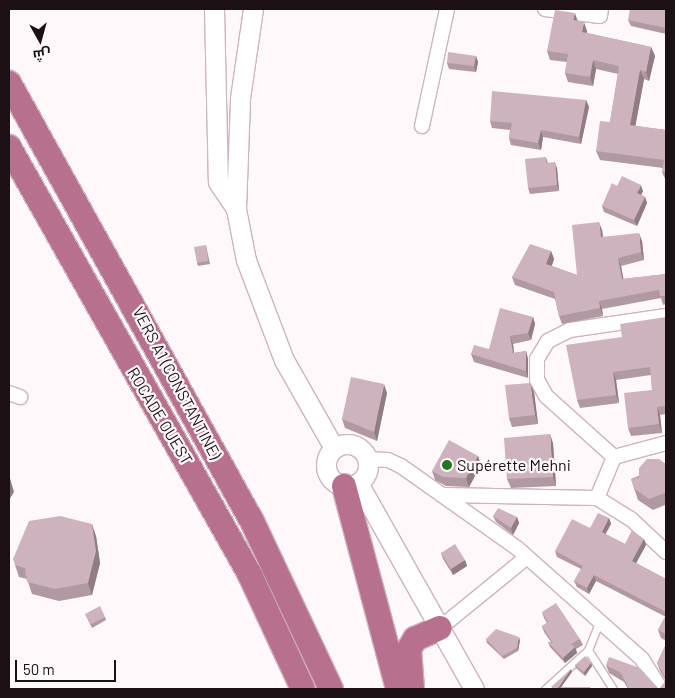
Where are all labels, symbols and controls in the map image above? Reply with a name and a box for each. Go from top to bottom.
north arrow [15,15,65,65]
text: ش [32,46,52,65]
street label: VERS A1 (CONSTANTINE) [129,304,225,462]
street label: ROCADE OUEST [123,364,197,468]
place label: Supérette Mehni [457,455,571,475]
marker: Supérette Mehni [441,459,453,471]
scale bar [18,650,119,682]
text: 50 m [23,660,55,678]

